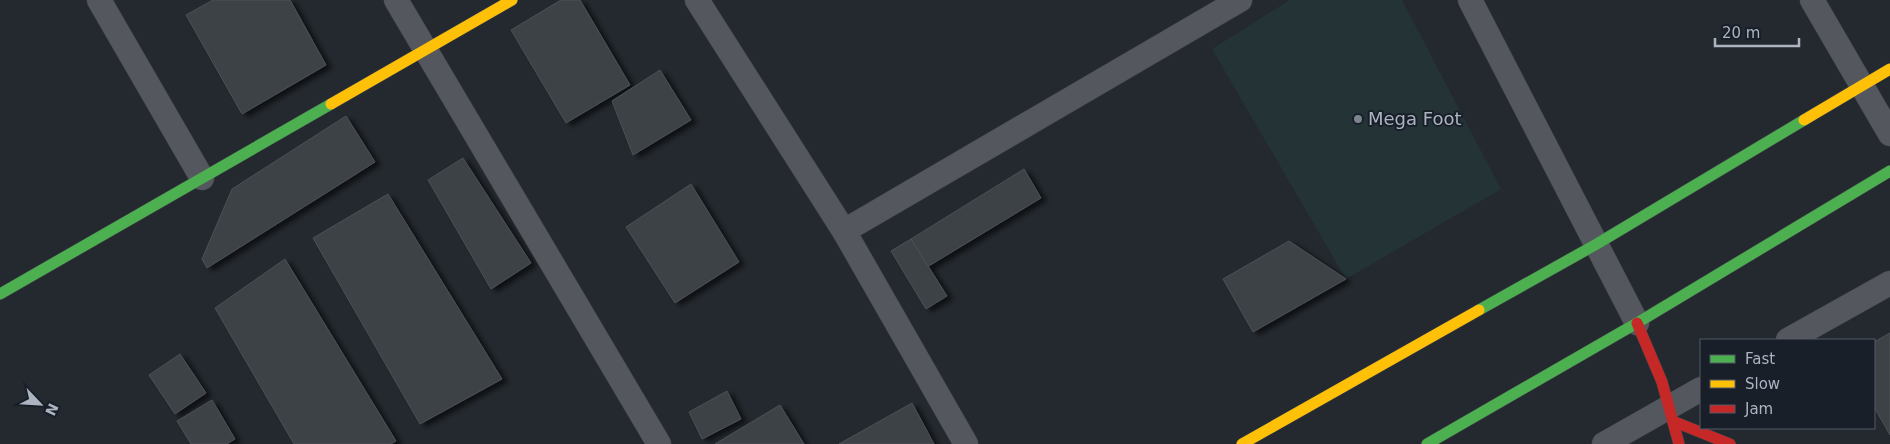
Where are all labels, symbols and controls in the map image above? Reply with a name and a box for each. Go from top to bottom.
scale bar [1715,15,1799,47]
text: 20 m [1722,24,1760,42]
place label: Mega Foot [1368,108,1462,129]
marker: Mega Foot [1352,113,1364,125]
legend [1700,339,1875,429]
text: Fast [1745,350,1775,368]
text: Slow [1745,375,1780,393]
north arrow [15,379,65,429]
text: Jam [1744,400,1773,418]
text: N [42,401,62,418]

